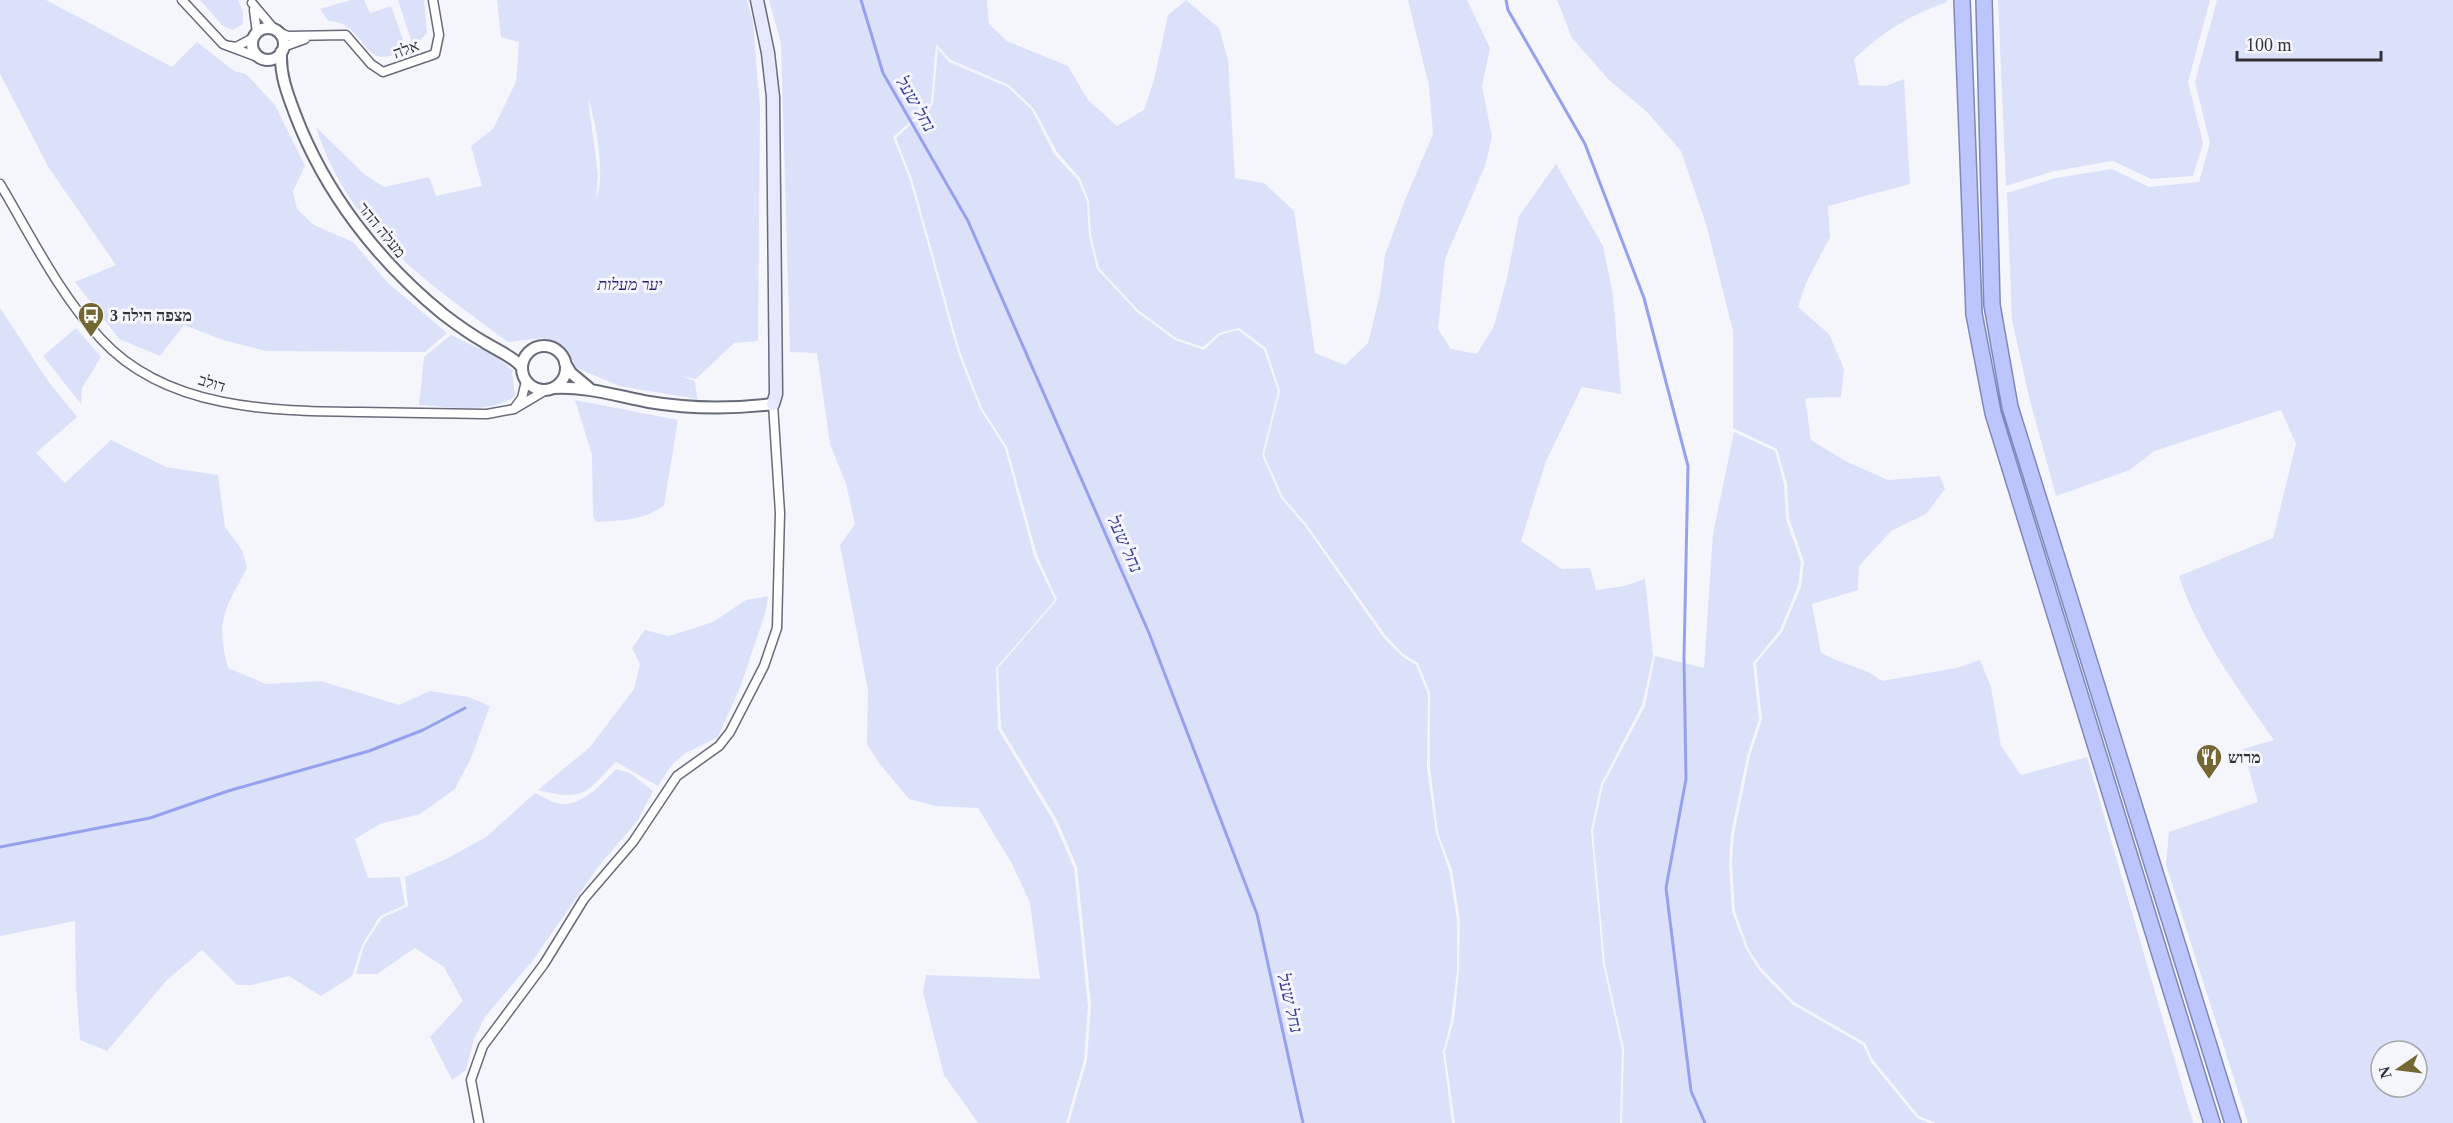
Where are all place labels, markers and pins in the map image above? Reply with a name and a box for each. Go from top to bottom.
bus stop icon: מצפה הילה 3 [76,300,106,338]
place label: מצפה הילה 3 [110,307,192,324]
restaurant icon: מרוש [2194,742,2224,780]
place label: מרוש [2228,749,2261,766]

